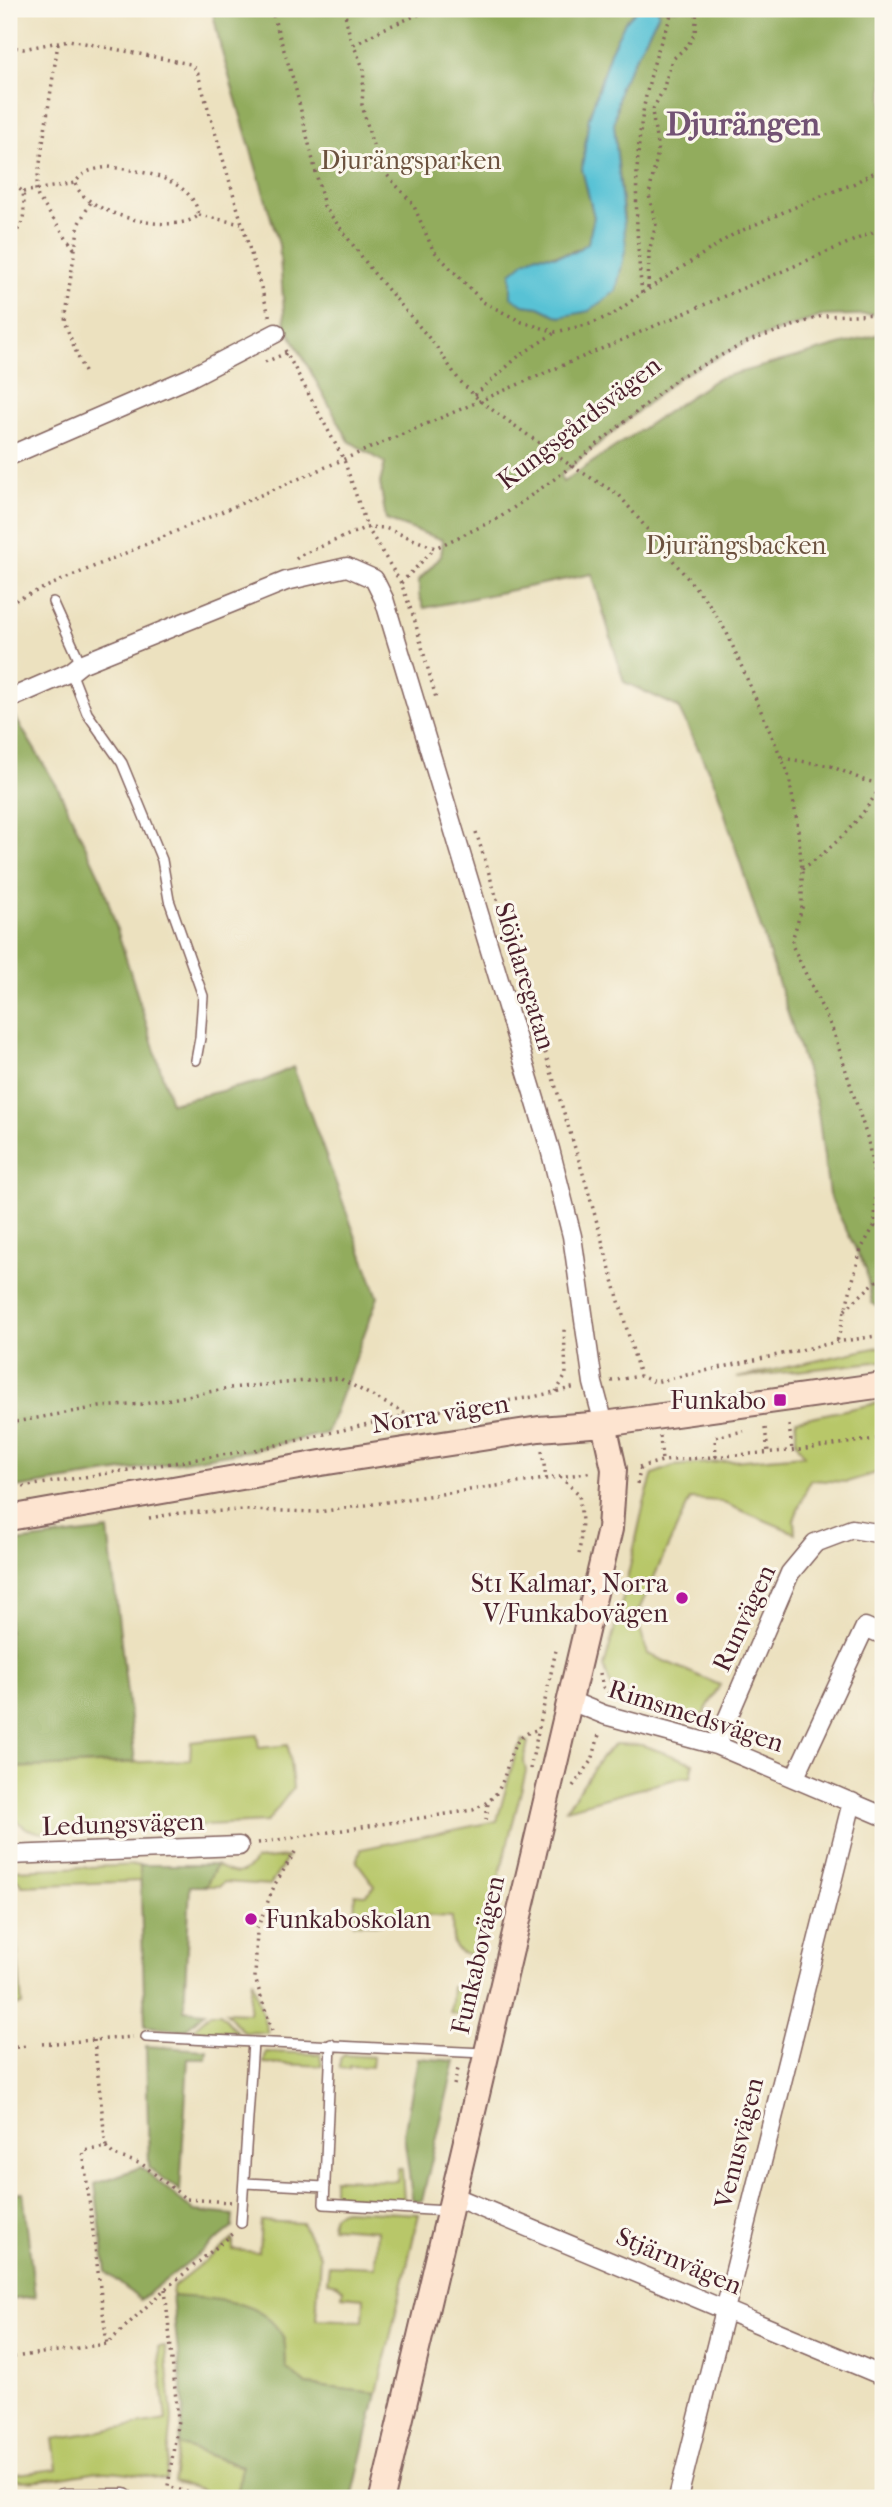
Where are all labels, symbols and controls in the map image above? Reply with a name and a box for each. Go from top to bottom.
district label: Djurängen [666,105,821,144]
park label: Djurängsparken [321,145,501,176]
street label: Kungsgårdsvägen [491,350,667,496]
park label: Djurängsbacken [646,530,826,561]
street label: Slöjdaregatan [488,899,562,1053]
place label: Funkabo [670,1385,766,1416]
street label: Norra vägen [369,1388,511,1440]
marker: Funkabo [772,1392,788,1408]
street label: Runvägen [706,1560,782,1676]
place label: St1 Kalmar, Norra V/Funkabovägen [471,1568,669,1629]
marker: St1 Kalmar, Norra V/Funkabovägen [674,1590,690,1606]
street label: Rimsmedsvägen [604,1673,788,1759]
street label: Ledungsvägen [41,1806,205,1842]
street label: Funkabovägen [445,1873,511,2037]
place label: Funkaboskolan [265,1904,431,1935]
marker: Funkaboskolan [243,1911,259,1927]
street label: Venusvägen [708,2074,770,2213]
street label: Stjärnvägen [611,2221,747,2301]

